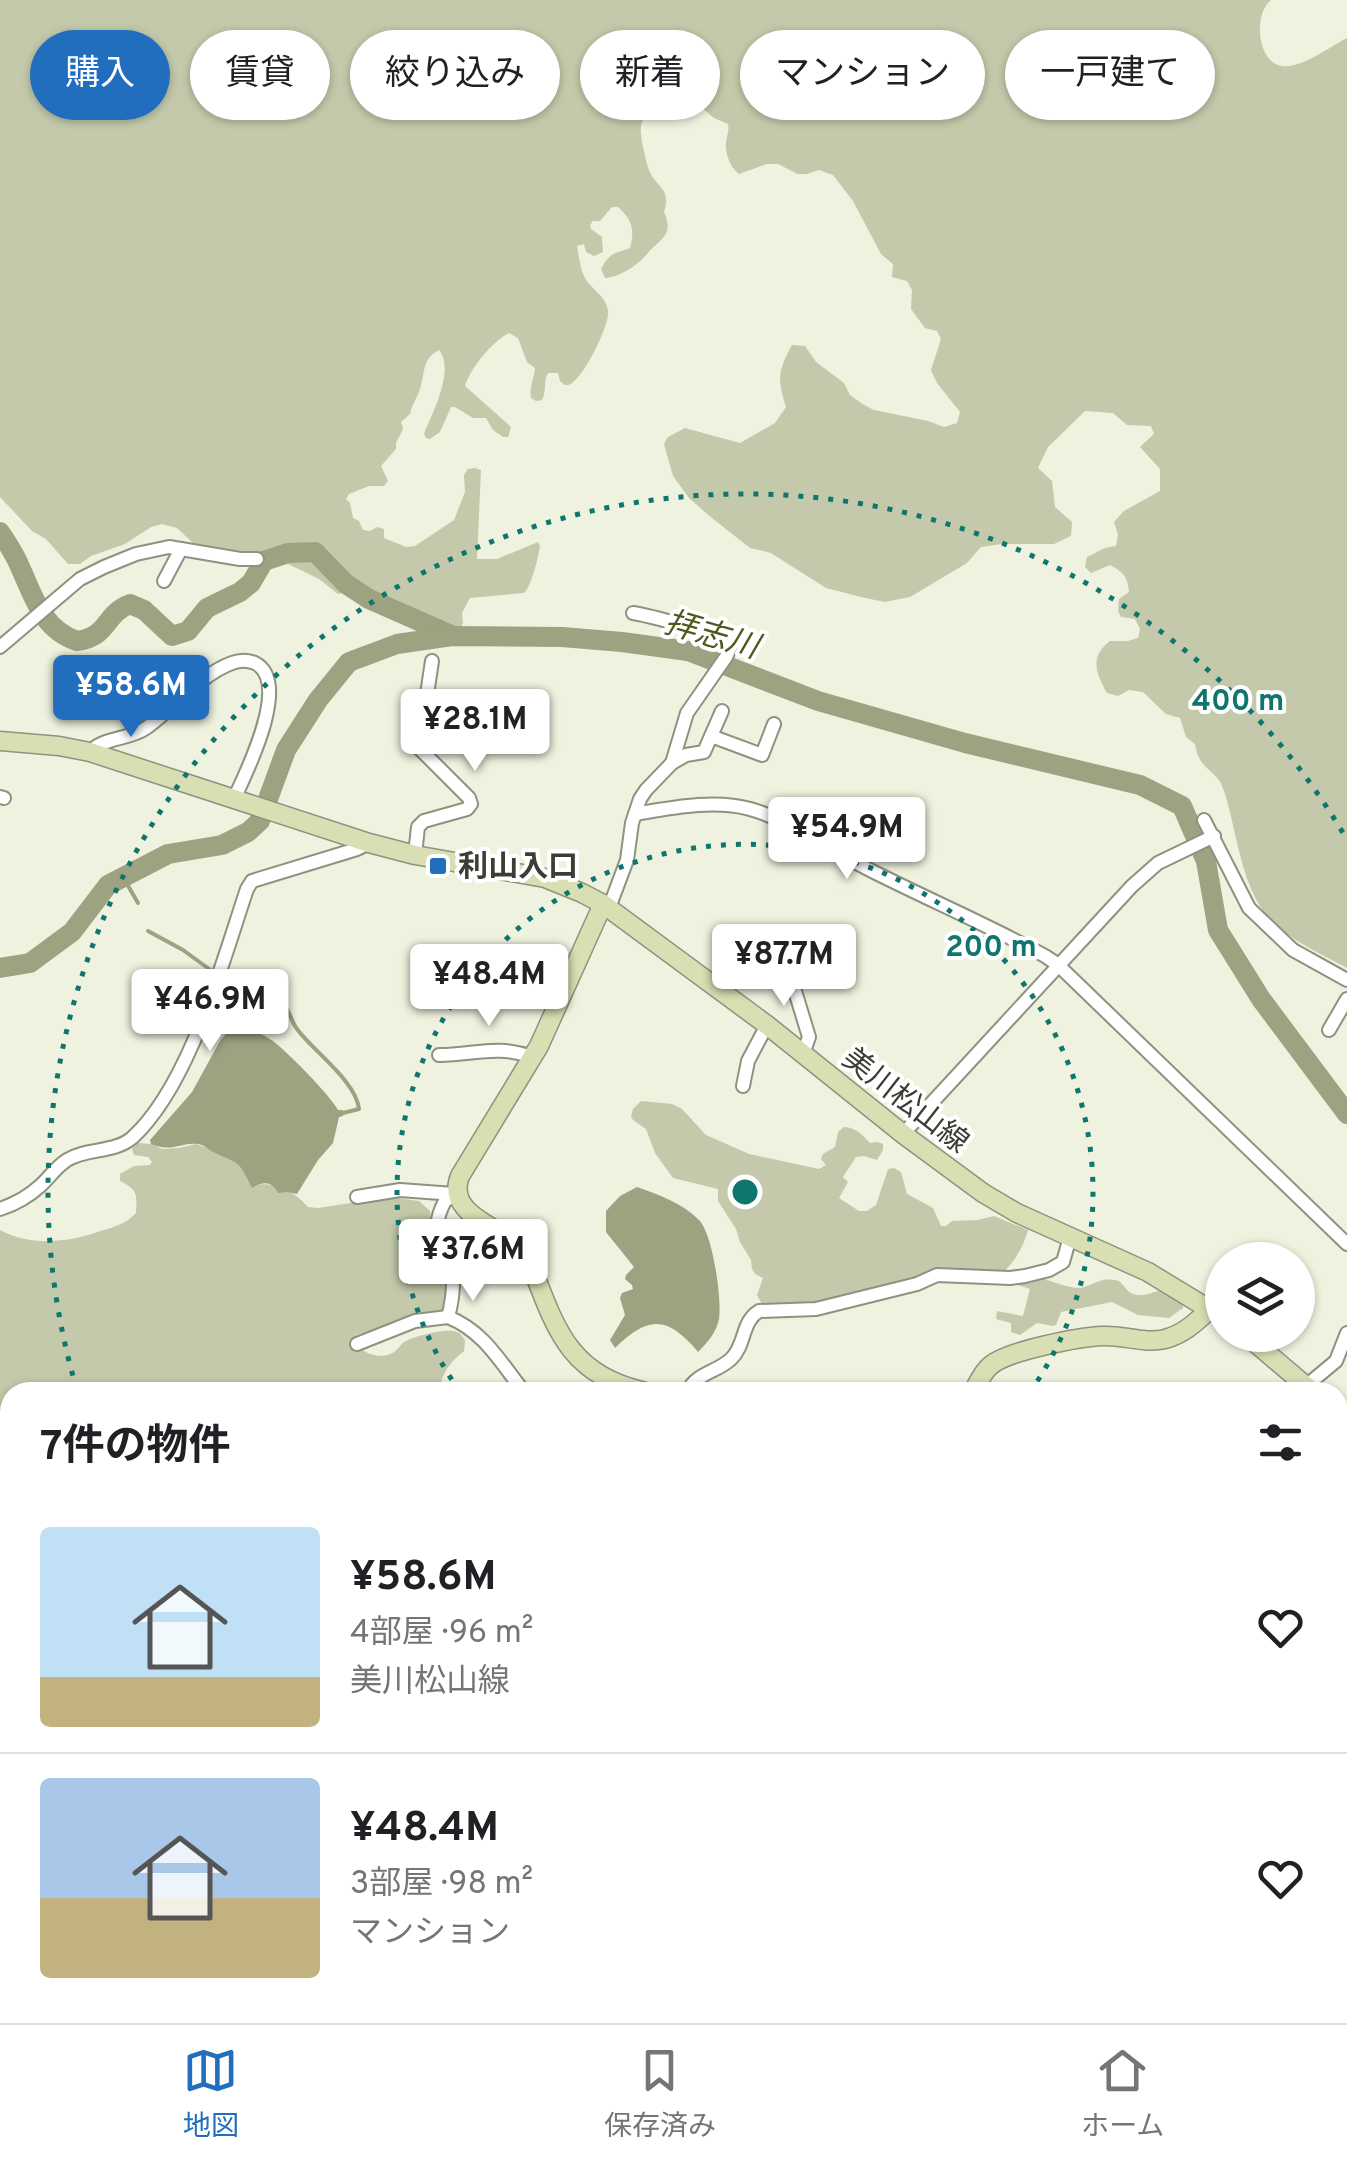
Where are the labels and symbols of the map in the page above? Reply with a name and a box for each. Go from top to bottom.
water label: 拝志川 [660,604,766,670]
pin: ¥58.6M [50,655,212,740]
text: 400 m [1192,684,1284,721]
pin: ¥28.1M [394,689,556,774]
pin: ¥54.9M [766,797,928,882]
place label: 利山入口 [458,850,578,887]
marker: 利山入口 [427,855,449,877]
pin: ¥87.7M [703,924,865,1009]
text: 200 m [945,930,1037,967]
pin: ¥48.4M [408,944,570,1029]
pin: ¥46.9M [129,969,291,1054]
street label: 美川松山線 [834,1041,975,1163]
centre of rings [727,1174,763,1210]
pin: ¥37.6M [392,1219,554,1304]

